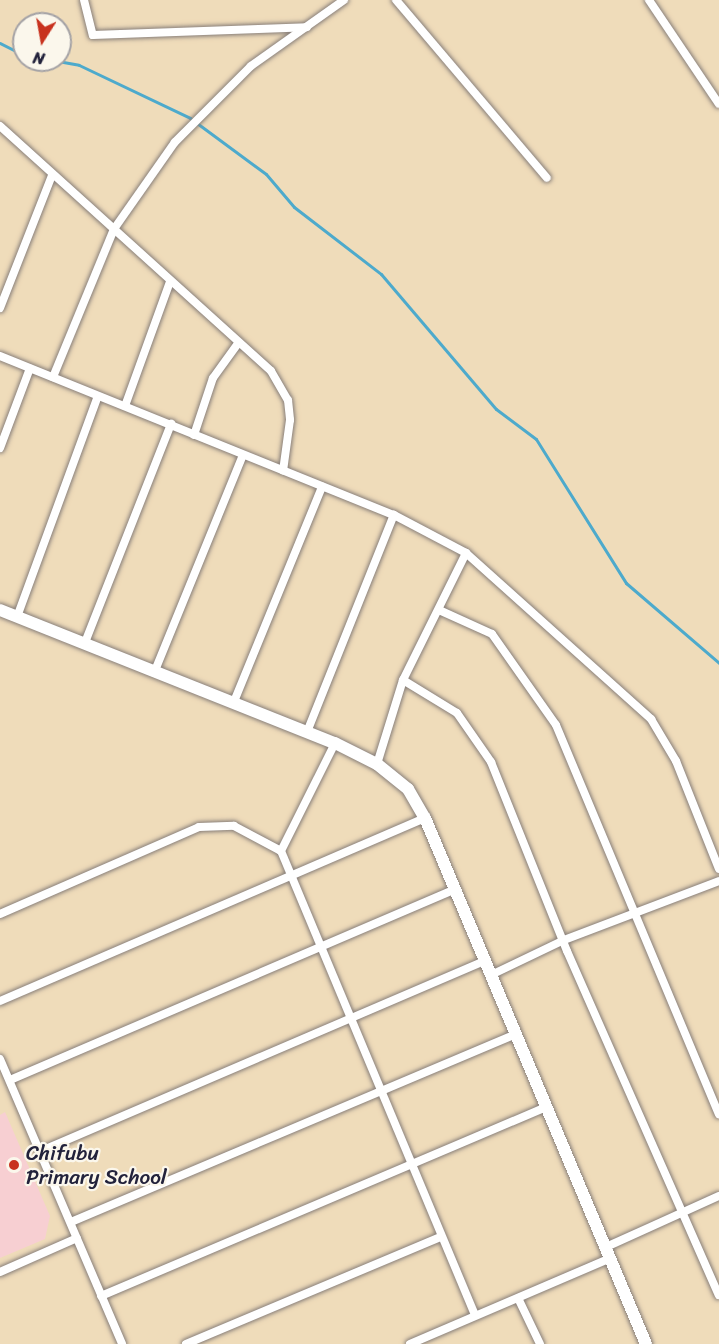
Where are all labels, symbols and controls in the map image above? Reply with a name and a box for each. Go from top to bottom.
north arrow [12,12,72,72]
text: N [31,43,47,73]
place label: Chifubu Primary School [26,1140,167,1190]
marker: Chifubu Primary School [7,1158,21,1172]

